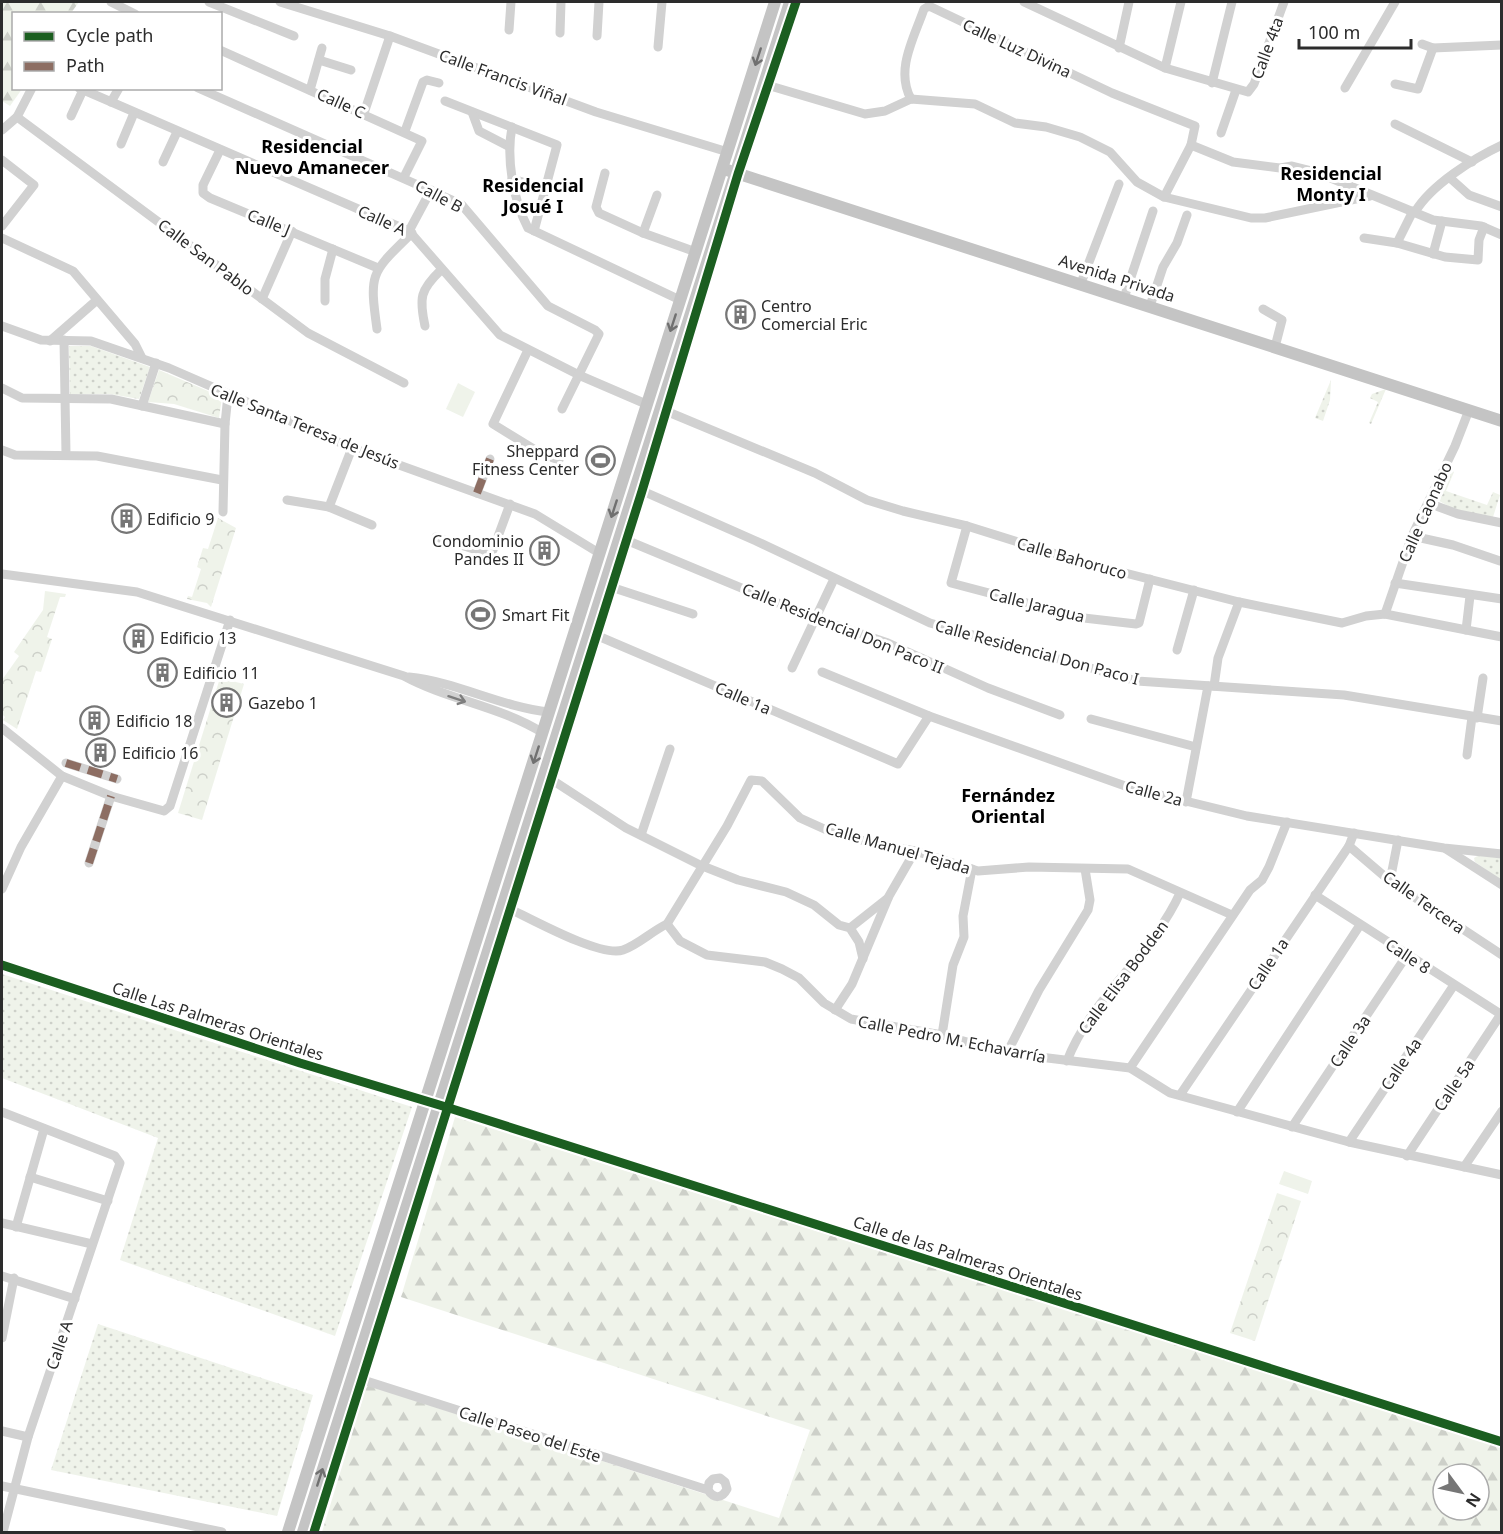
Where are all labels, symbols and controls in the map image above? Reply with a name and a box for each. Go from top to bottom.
legend [12,12,222,90]
scale bar [1299,12,1412,50]
street label: Calle Luz Divina [959,13,1075,83]
street label: Calle 4ta [1246,14,1288,82]
text: 100 m [1308,20,1360,44]
text: Cycle path [66,23,153,47]
street label: Calle Francis Viñal [436,44,570,110]
one-way arrow [751,47,762,66]
text: Path [66,53,105,77]
street label: Calle C [313,83,369,123]
district label: Residencial Nuevo Amanecer [235,134,389,179]
district label: Residencial Monty I [1280,161,1382,206]
district label: Residencial Josué I [482,173,584,218]
street label: Calle B [411,174,467,218]
street label: Calle A [354,200,410,241]
street label: Calle J [244,203,294,241]
street label: Calle San Pablo [154,214,258,300]
street label: Avenida Privada [1056,249,1178,307]
place label: Centro Comercial Eric [761,295,868,335]
building icon: Centro Comercial Eric [724,299,756,331]
one-way arrow [666,313,677,332]
street label: Calle Santa Teresa de Jesús [207,378,403,474]
place label: Sheppard Fitness Center [472,440,579,480]
sports icon: Sheppard Fitness Center [584,444,616,476]
street label: Calle Caonabo [1393,458,1457,566]
one-way arrow [608,499,619,518]
building icon: Edificio 9 [110,503,142,535]
place label: Edificio 9 [147,508,214,530]
place label: Condominio Pandes II [432,530,524,570]
street label: Calle Bahoruco [1014,532,1130,584]
building icon: Condominio Pandes II [529,534,561,566]
street label: Calle Residencial Don Paco II [739,577,947,679]
street label: Calle Jaragua [987,582,1087,628]
sports icon: Smart Fit [465,599,497,631]
place label: Smart Fit [502,604,570,626]
street label: Calle Residencial Don Paco I [933,614,1141,690]
building icon: Edificio 13 [123,622,155,654]
place label: Edificio 13 [160,627,236,649]
building icon: Edificio 11 [146,657,178,689]
place label: Edificio 11 [183,662,259,684]
street label: Calle 1a [712,676,774,720]
building icon: Gazebo 1 [211,687,243,719]
place label: Gazebo 1 [248,692,318,714]
one-way arrow [447,694,466,705]
building icon: Edificio 18 [79,705,111,737]
place label: Edificio 18 [116,710,192,732]
building icon: Edificio 16 [85,737,117,769]
place label: Edificio 16 [122,742,198,764]
one-way arrow [530,745,541,764]
street label: Calle 2a [1123,775,1185,811]
district label: Fernández Oriental [961,783,1055,828]
street label: Calle Manuel Tejada [823,817,973,879]
street label: Calle Tercera [1379,866,1469,938]
street label: Calle Elisa Bodden [1073,916,1173,1038]
street label: Calle 8 [1381,933,1435,979]
street label: Calle 1a [1242,934,1294,994]
street label: Calle Las Palmeras Orientales [109,976,327,1066]
street label: Calle Pedro M. Echavarría [856,1010,1048,1068]
street label: Calle 3a [1324,1011,1376,1071]
street label: Calle 4a [1375,1034,1427,1094]
street label: Calle 5a [1428,1055,1480,1115]
street label: Calle de las Palmeras Orientales [850,1210,1086,1306]
street label: Calle A [40,1317,78,1373]
street label: Calle Paseo del Este [456,1401,604,1467]
north arrow [1431,1462,1491,1522]
one-way arrow [316,1468,327,1487]
text: N [1461,1489,1486,1512]

